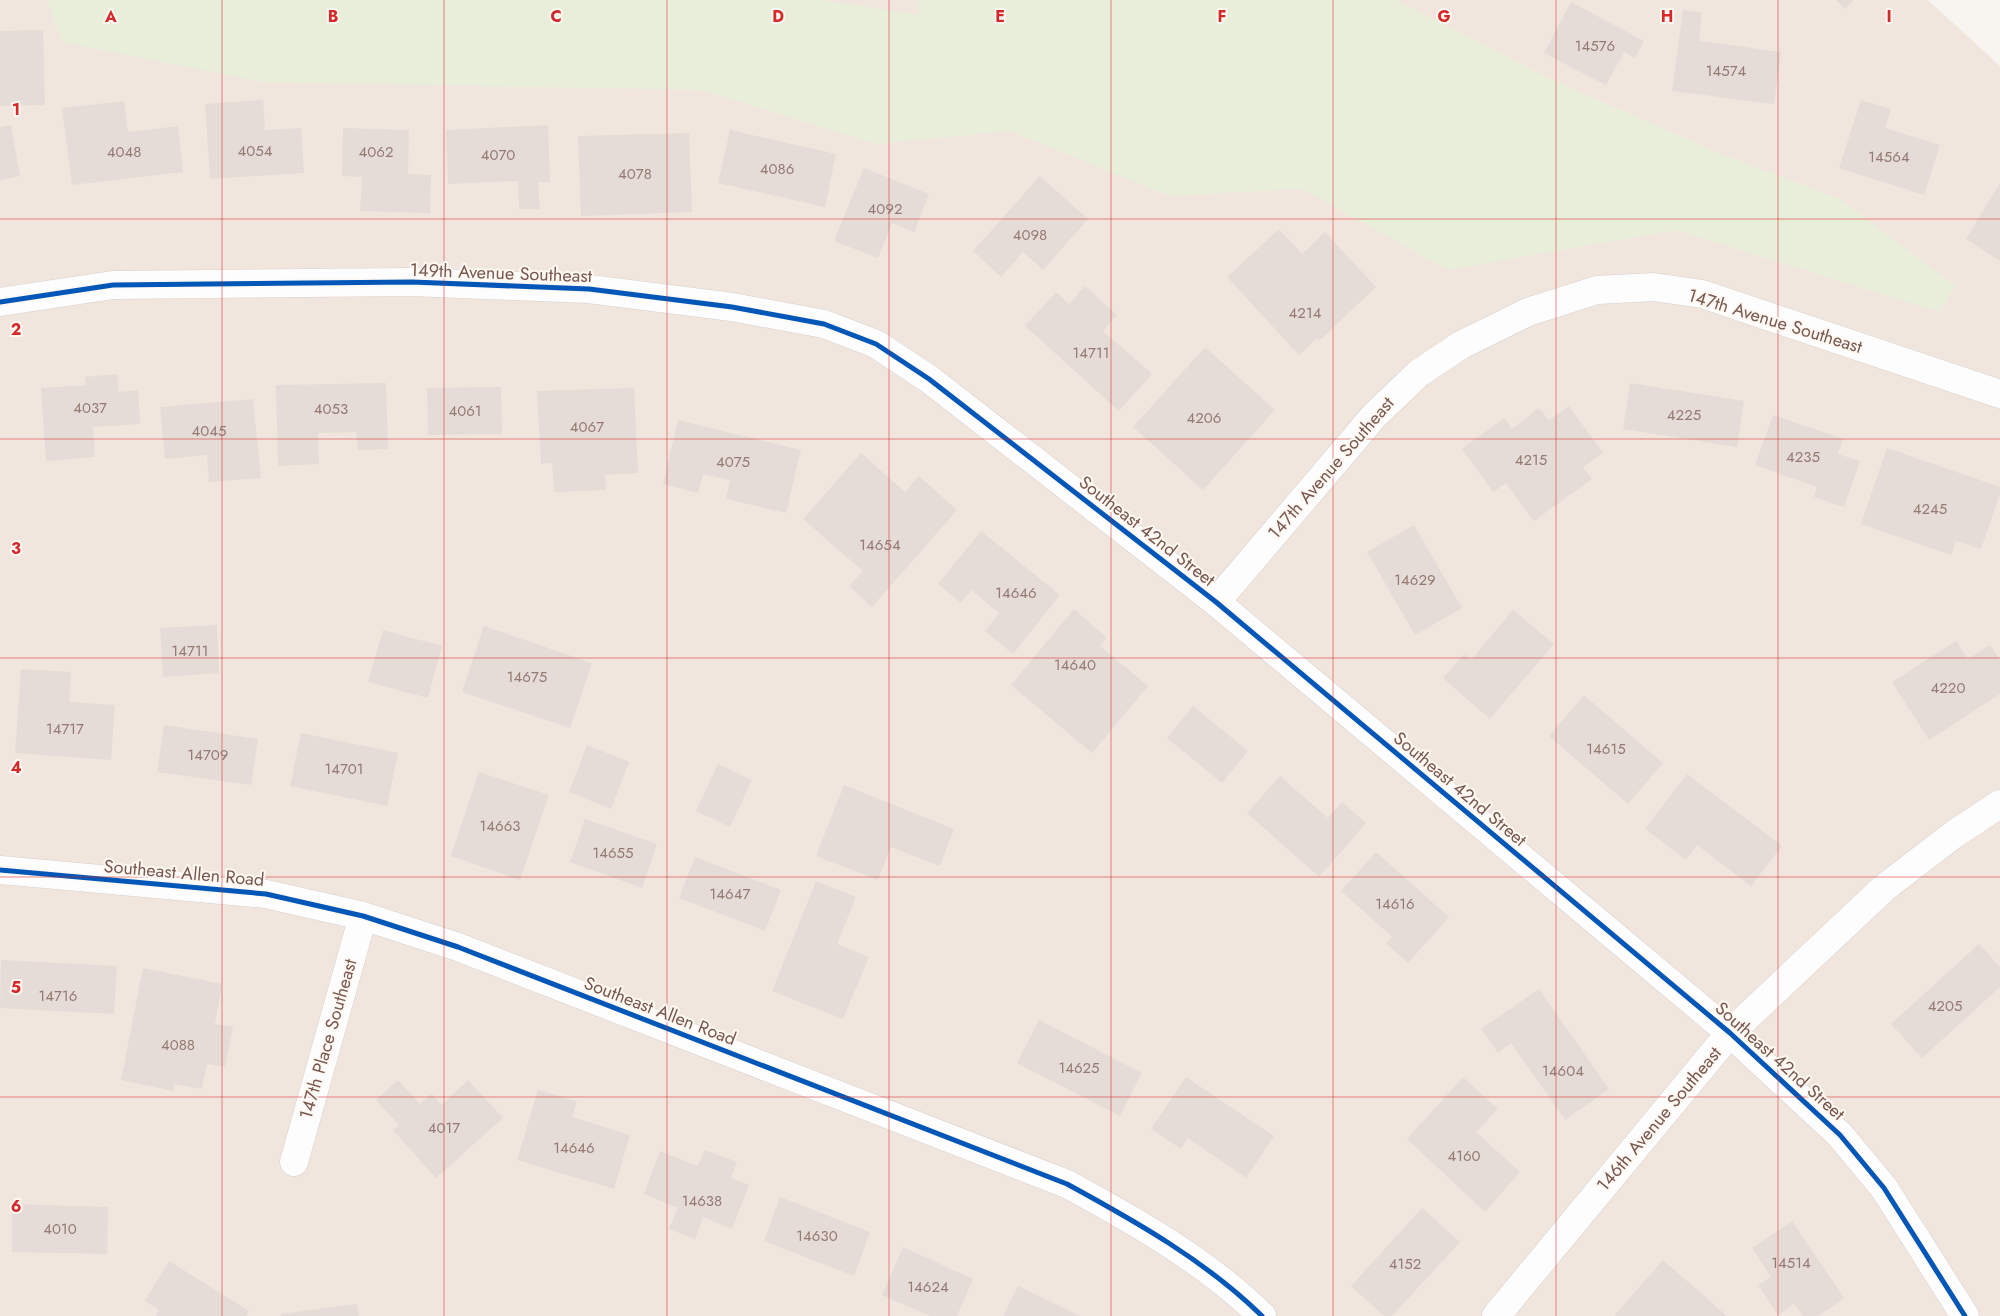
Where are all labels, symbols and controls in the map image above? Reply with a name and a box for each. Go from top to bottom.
text: A [104,5,117,28]
text: B [328,5,338,28]
text: C [550,5,562,28]
text: D [772,5,784,28]
text: E [995,5,1005,28]
text: F [1218,5,1226,28]
text: G [1437,5,1451,28]
text: H [1661,5,1673,28]
text: I [1886,5,1892,28]
house number: 14576 [1575,35,1615,57]
house number: 14574 [1706,60,1747,82]
text: 1 [12,98,20,121]
house number: 4054 [238,140,273,162]
house number: 4048 [107,141,141,163]
house number: 4062 [359,141,393,163]
house number: 4070 [481,144,515,166]
house number: 14564 [1868,146,1910,168]
house number: 4086 [760,158,794,180]
house number: 4078 [618,163,652,185]
house number: 4092 [868,198,902,220]
house number: 4098 [1013,224,1047,246]
street label: 149th Avenue Southeast [410,257,593,289]
street label: 147th Avenue Southeast [1685,282,1866,360]
house number: 4214 [1289,302,1322,324]
text: 2 [11,318,21,341]
house number: 14711 [1073,342,1109,364]
street label: 147th Avenue Southeast [1262,391,1401,545]
house number: 4037 [73,397,107,419]
house number: 4053 [314,398,348,420]
house number: 4061 [448,400,482,422]
house number: 4225 [1667,404,1701,426]
house number: 4206 [1187,407,1221,429]
house number: 4067 [570,416,604,438]
house number: 4045 [192,420,226,442]
house number: 4235 [1786,446,1820,468]
house number: 4215 [1515,449,1547,471]
house number: 4075 [716,451,750,473]
street label: Southeast 42nd Street [1073,469,1221,593]
house number: 4245 [1913,498,1947,520]
house number: 14654 [859,534,901,556]
text: 3 [11,537,21,560]
house number: 14629 [1394,569,1436,591]
house number: 14646 [995,582,1037,604]
house number: 14711 [172,640,208,662]
house number: 14640 [1054,654,1096,676]
house number: 14675 [507,666,547,688]
house number: 4220 [1931,677,1965,699]
house number: 14717 [46,718,84,740]
street label: Southeast 42nd Street [1388,725,1533,853]
house number: 14615 [1586,738,1626,760]
house number: 14709 [187,744,229,766]
text: 4 [10,756,22,779]
house number: 14701 [324,758,364,780]
house number: 14663 [480,815,520,837]
house number: 14655 [592,842,634,864]
street label: Southeast Allen Road [103,853,265,893]
house number: 14647 [710,883,750,905]
house number: 14616 [1375,893,1415,915]
street label: 147th Place Southeast [293,955,363,1122]
street label: Southeast Allen Road [580,970,740,1052]
text: 5 [11,976,21,999]
house number: 14716 [39,985,77,1007]
house number: 4205 [1928,995,1962,1017]
street label: Southeast 42nd Street [1709,996,1851,1127]
house number: 4088 [161,1034,195,1056]
street label: 146th Avenue Southeast [1591,1040,1728,1197]
house number: 14625 [1058,1057,1100,1079]
house number: 14604 [1542,1060,1584,1082]
house number: 4017 [428,1117,460,1139]
house number: 14646 [553,1137,595,1159]
house number: 4160 [1447,1145,1481,1167]
house number: 14638 [682,1190,722,1212]
text: 6 [11,1195,21,1218]
house number: 4010 [43,1218,77,1240]
house number: 14630 [796,1225,838,1247]
house number: 14514 [1771,1252,1811,1274]
house number: 4152 [1389,1253,1421,1275]
house number: 14624 [907,1276,949,1298]

